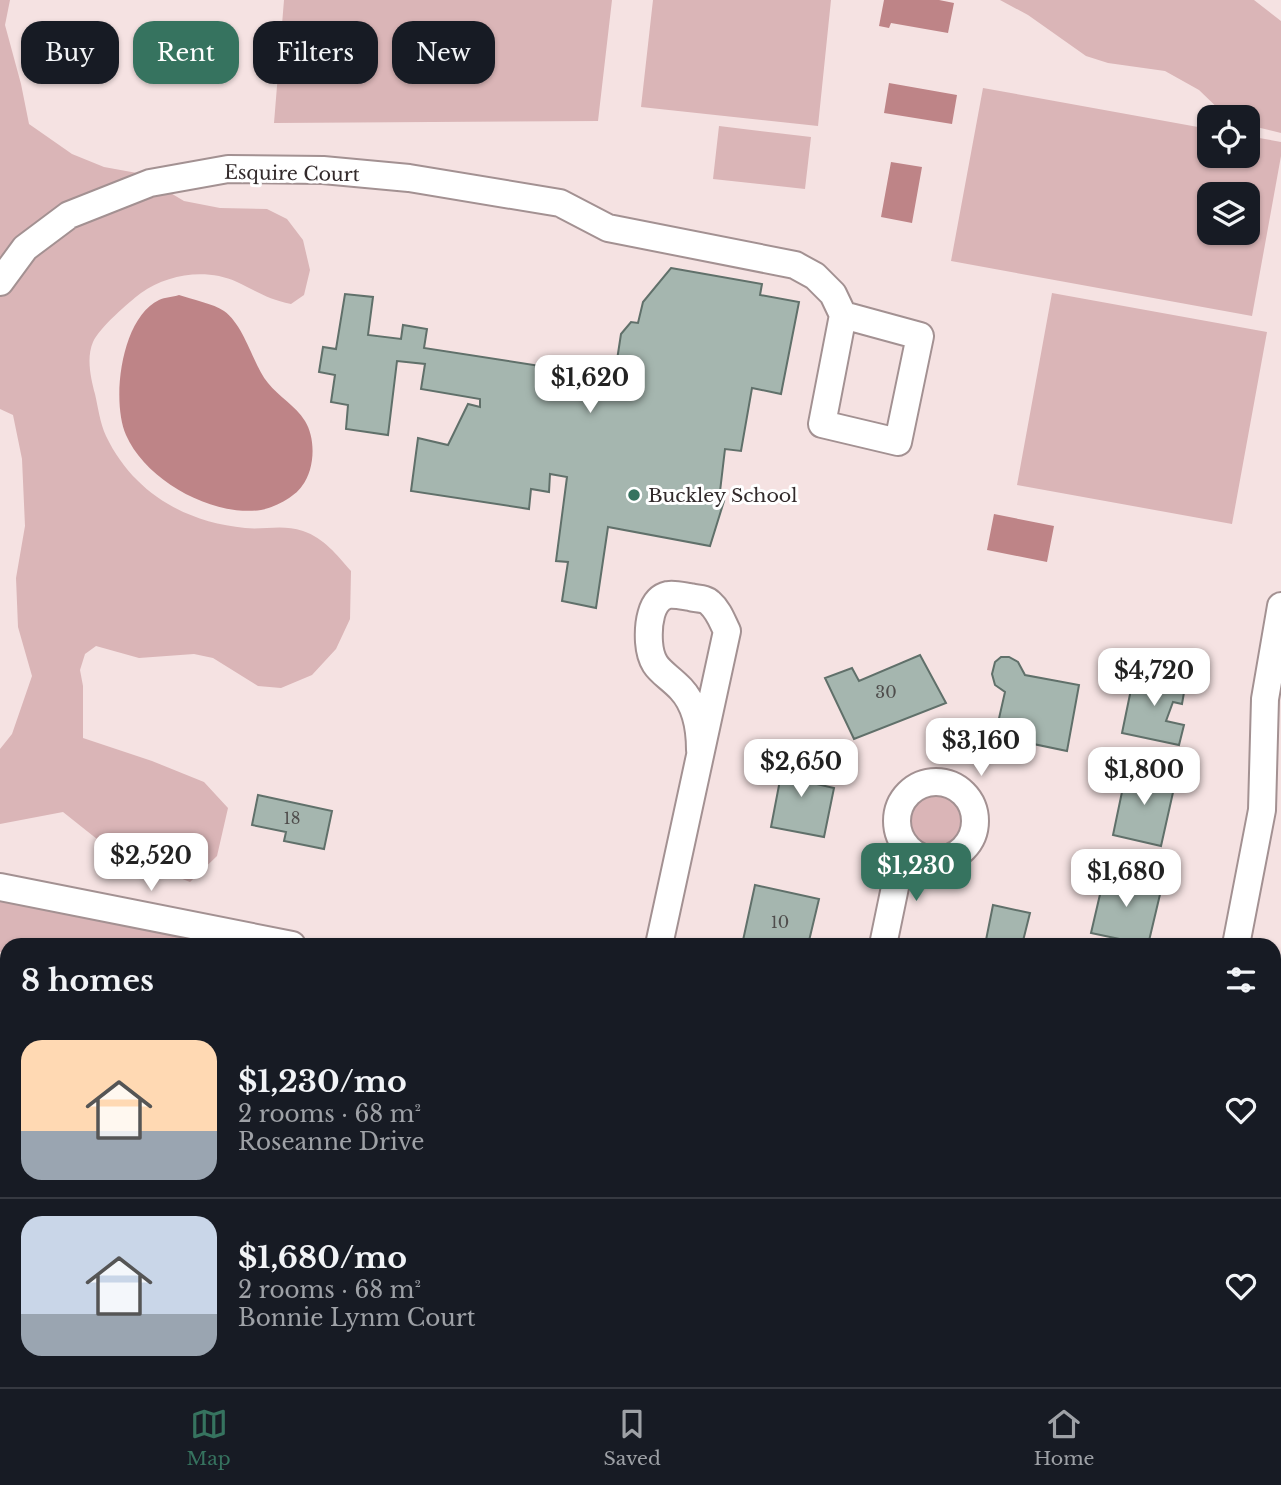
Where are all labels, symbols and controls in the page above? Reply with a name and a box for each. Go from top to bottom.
chip: Buy [21,21,119,84]
chip: Rent [133,21,239,84]
chip: Filters [253,21,378,84]
chip: New [392,21,495,84]
map controls [1197,105,1260,245]
button: locate [1197,105,1260,168]
street label: Esquire Court [224,161,361,186]
button: layers [1197,182,1260,245]
pin: $1,620 [533,356,647,415]
text: $1,620 [551,364,629,392]
place label: Buckley School [648,484,797,507]
marker: Buckley School [626,487,642,503]
pin: $4,720 [1097,648,1211,708]
text: $4,720 [1114,657,1194,685]
house number: 30 [875,682,897,702]
pin: $3,160 [924,718,1038,778]
text: $3,160 [942,727,1020,755]
pin: $2,650 [744,740,858,799]
text: $2,650 [760,748,842,776]
pin: $1,800 [1087,748,1201,807]
text: $1,800 [1104,756,1184,784]
house number: 18 [284,808,300,828]
pin: $2,520 [94,834,208,893]
text: $2,520 [110,842,192,870]
pin: $1,230 [859,844,973,903]
pin: $1,680 [1069,850,1183,909]
text: $1,230 [877,852,955,880]
text: $1,680 [1087,858,1165,886]
house number: 10 [771,912,789,932]
icon: filters [1222,961,1260,999]
text: 8 homes [21,962,154,999]
text: $1,230/mo [238,1063,407,1100]
icon: home [77,1068,161,1152]
icon: heart [1222,1091,1260,1129]
text: 2 rooms · 68 m² [238,1100,421,1128]
text: Roseanne Drive [238,1128,425,1156]
text: $1,680/mo [238,1239,407,1276]
icon: home [77,1244,161,1328]
icon: heart [1222,1267,1260,1305]
text: 2 rooms · 68 m² [238,1276,421,1304]
text: Bonnie Lynm Court [238,1304,475,1332]
tab: Map [186,1405,231,1470]
tab: Saved [604,1405,661,1470]
tab: Home [1034,1405,1095,1470]

